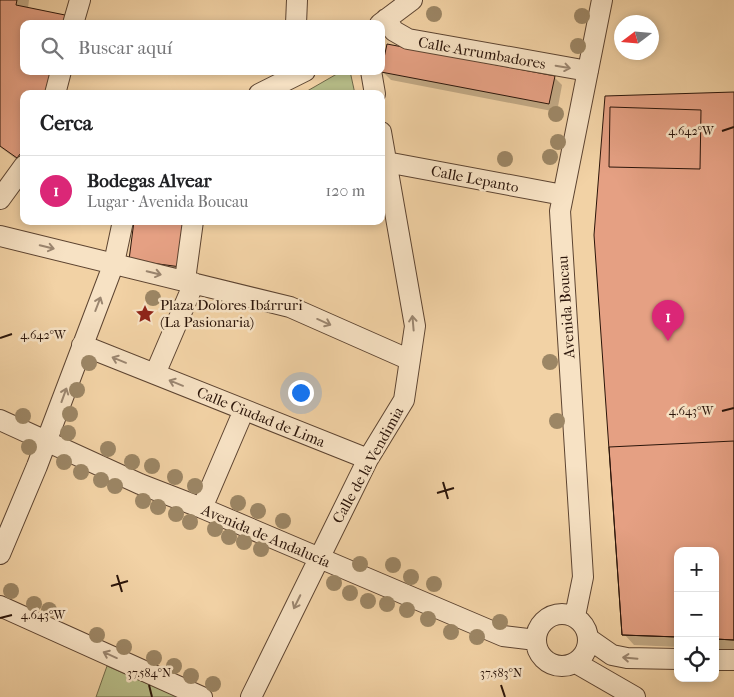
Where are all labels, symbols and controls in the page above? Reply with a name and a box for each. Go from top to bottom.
north arrow [614,15,659,60]
search box [20,20,385,75]
street label: Calle Arrumbadores [417,33,548,73]
icon: search [38,34,66,62]
text: Buscar aquí [78,37,172,59]
one-way arrow [555,62,571,72]
text: Cerca [40,111,92,135]
text: 4.642°W [668,124,715,138]
street label: Calle Lepanto [430,162,521,196]
text: Bodegas Alvear [87,170,212,192]
text: 1 [53,181,59,200]
text: 120 m [326,181,365,200]
text: Lugar · Avenida Boucau [87,192,248,211]
one-way arrow [39,243,55,252]
street label: Avenida Boucau [553,254,579,360]
one-way arrow [146,269,162,278]
place label: Plaza Dolores Ibárruri (La Pasionaria) [160,296,303,331]
one-way arrow [93,297,103,312]
pin: 1 [652,300,684,341]
place icon: Plaza Dolores Ibárruri (La Pasionaria) [134,303,156,325]
one-way arrow [409,315,418,331]
one-way arrow [316,318,331,328]
text: 4.642°W [20,328,67,342]
one-way arrow [111,354,126,363]
one-way arrow [169,377,184,387]
your location [288,380,314,406]
street label: Calle Ciudad de Lima [194,383,329,451]
one-way arrow [60,387,69,403]
street label: Calle de la Vendimia [329,403,408,526]
text: 4.643°W [669,404,714,418]
street label: Avenida de Andalucía [198,500,334,572]
map controls [674,547,719,682]
button: + [674,547,719,592]
button: − [674,592,719,637]
one-way arrow [291,594,301,609]
text: 4.643°W [21,608,66,622]
button: locate [674,637,719,682]
one-way arrow [103,650,118,660]
one-way arrow [623,653,639,663]
text: 37.584°N [127,666,171,680]
text: 37.583°N [480,666,522,680]

